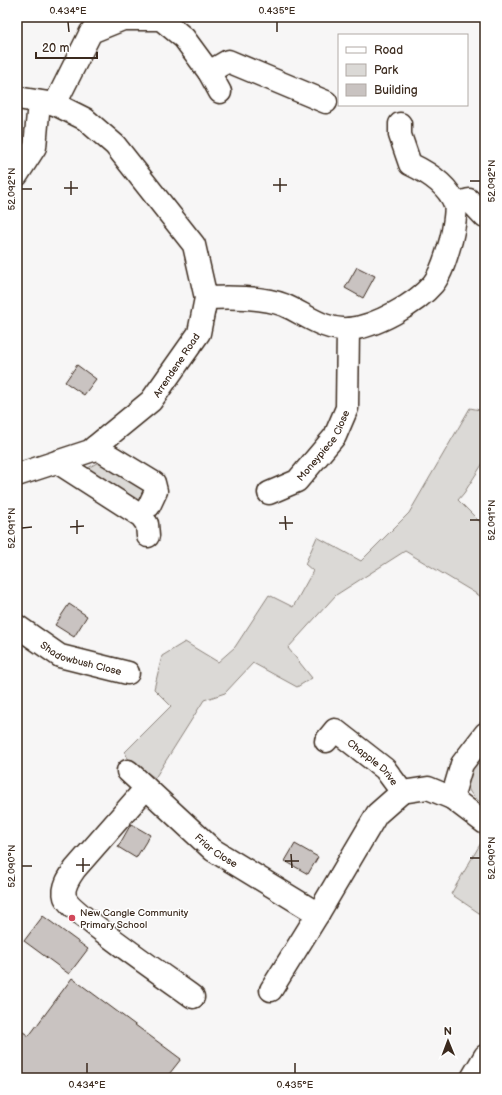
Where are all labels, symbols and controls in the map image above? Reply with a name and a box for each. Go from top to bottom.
text: 0.434°E [50,5,87,17]
text: 0.435°E [259,5,296,17]
scale bar [36,34,97,60]
legend [338,34,468,106]
text: 20 m [42,41,69,56]
text: Road [374,43,403,58]
text: Park [374,63,398,78]
text: Building [374,83,418,98]
text: 52.092°N [486,160,498,202]
text: 52.092°N [6,168,18,210]
street label: Arrendene Road [151,331,203,400]
street label: Moneypiece Close [295,408,352,484]
text: 52.091°N [486,499,498,541]
text: 52.091°N [6,507,18,549]
street label: Shadowbush Close [38,639,123,678]
street label: Chapple Drive [345,737,400,788]
street label: Friar Close [192,831,239,871]
text: 52.090°N [486,836,498,880]
text: 52.090°N [6,844,18,888]
place label: New Cangle Community Primary School [80,907,189,931]
marker: New Cangle Community Primary School [67,913,77,923]
north arrow [428,1021,468,1061]
text: N [444,1025,452,1038]
text: 0.434°E [69,1079,106,1091]
text: 0.435°E [277,1079,314,1091]

